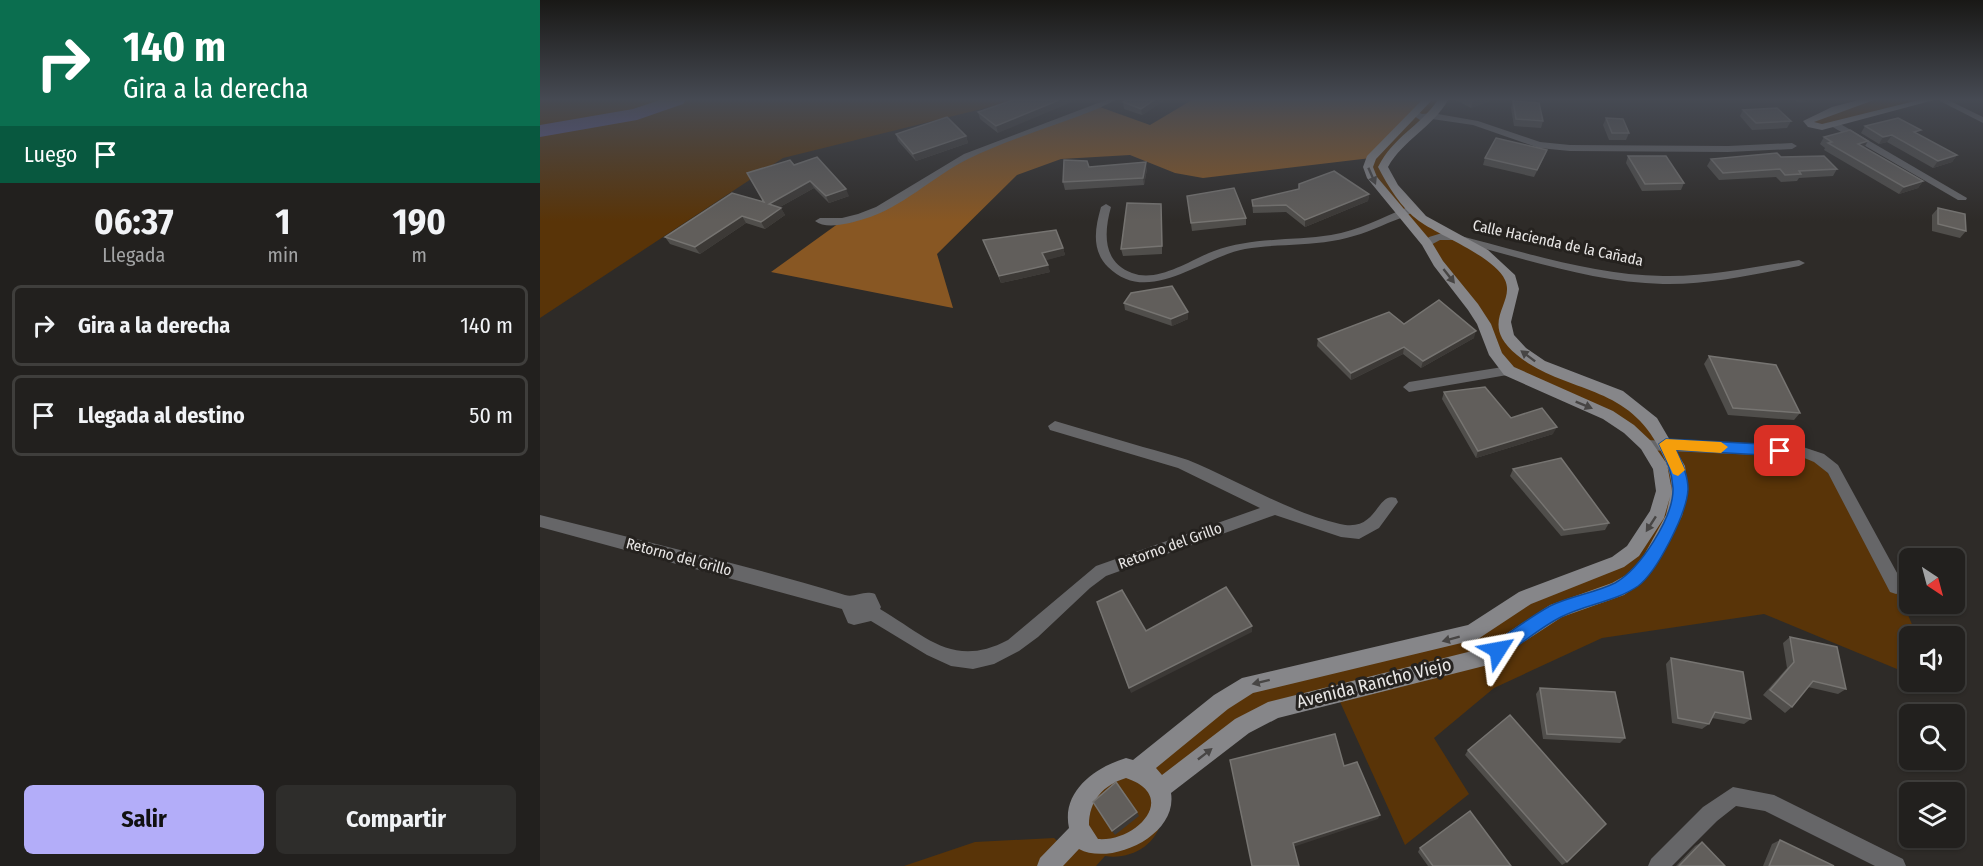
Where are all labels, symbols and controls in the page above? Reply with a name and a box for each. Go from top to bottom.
text: 140 m [123,22,226,72]
icon: right [24,24,102,102]
text: Gira a la derecha [123,73,308,105]
icon: arrive [89,138,122,171]
text: Luego [24,141,77,168]
one-way arrow [1368,167,1377,184]
text: 06:37 [94,200,174,244]
text: 1 [275,200,291,244]
text: 190 [392,200,446,244]
street label: Calle Hacienda de la Cañada [1471,216,1645,270]
text: Llegada [102,243,165,267]
text: min [268,243,298,267]
text: m [412,243,427,267]
one-way arrow [1442,269,1454,284]
icon: right [27,309,60,342]
text: Gira a la derecha [78,312,230,339]
text: 140 m [460,312,513,339]
one-way arrow [1520,349,1536,362]
icon: arrive [27,399,60,432]
one-way arrow [1575,400,1593,410]
text: Llegada al destino [78,402,245,429]
text: 50 m [469,402,513,429]
pin [1754,425,1805,476]
icon: arrive [1763,434,1796,467]
one-way arrow [1645,515,1657,531]
street label: Retorno del Grillo [1116,519,1224,573]
street label: Retorno del Grillo [624,534,734,580]
north arrow [1899,548,1965,614]
map controls [1899,548,1965,848]
position arrow [1466,618,1530,682]
button: sound [1899,626,1965,692]
one-way arrow [1442,634,1460,644]
street label: Avenida Rancho Viejo [1294,653,1454,713]
one-way arrow [1252,678,1270,688]
button: search [1899,704,1965,770]
one-way arrow [1198,749,1213,761]
button: layers [1899,782,1965,848]
button: Salir [24,785,264,854]
button: Compartir [276,785,516,854]

